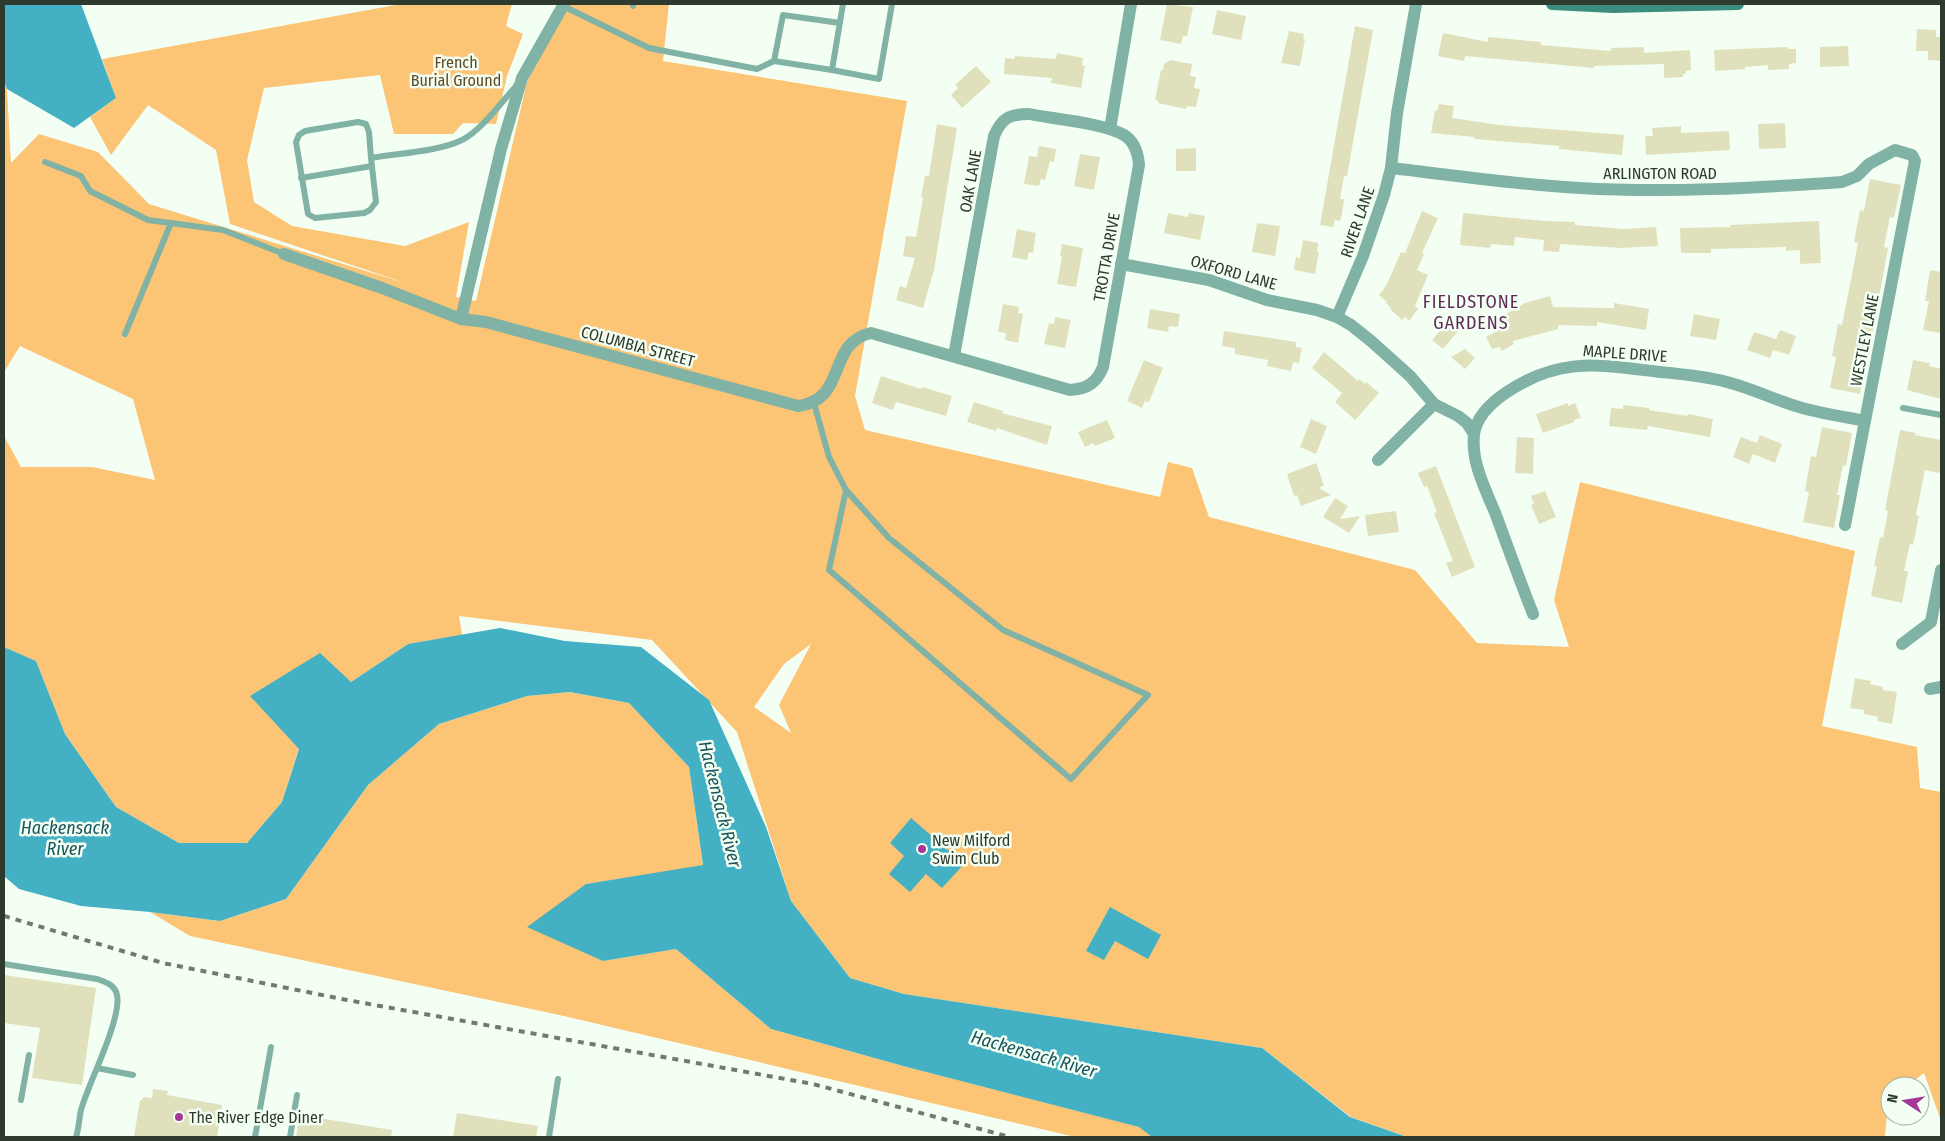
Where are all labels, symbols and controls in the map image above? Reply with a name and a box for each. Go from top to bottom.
park label: French Burial Ground [411,53,501,90]
street label: OAK LANE [956,148,985,214]
street label: ARLINGTON ROAD [1603,164,1717,183]
street label: RIVER LANE [1336,184,1378,260]
street label: TROTTA DRIVE [1089,211,1124,303]
street label: OXFORD LANE [1189,251,1279,294]
district label: FIELDSTONE GARDENS [1423,291,1519,334]
street label: WESTLEY LANE [1846,292,1883,388]
street label: COLUMBIA STREET [579,322,697,371]
street label: MAPLE DRIVE [1582,341,1668,366]
water label: Hackensack River [694,739,747,870]
water label: Hackensack River [21,817,109,860]
place label: New Milford Swim Club [932,831,1010,868]
marker: New Milford Swim Club [916,843,928,855]
water label: Hackensack River [969,1026,1100,1083]
north arrow [1880,1076,1930,1126]
text: N [1884,1093,1902,1104]
place label: The River Edge Diner [189,1108,324,1127]
marker: The River Edge Diner [173,1111,185,1123]

